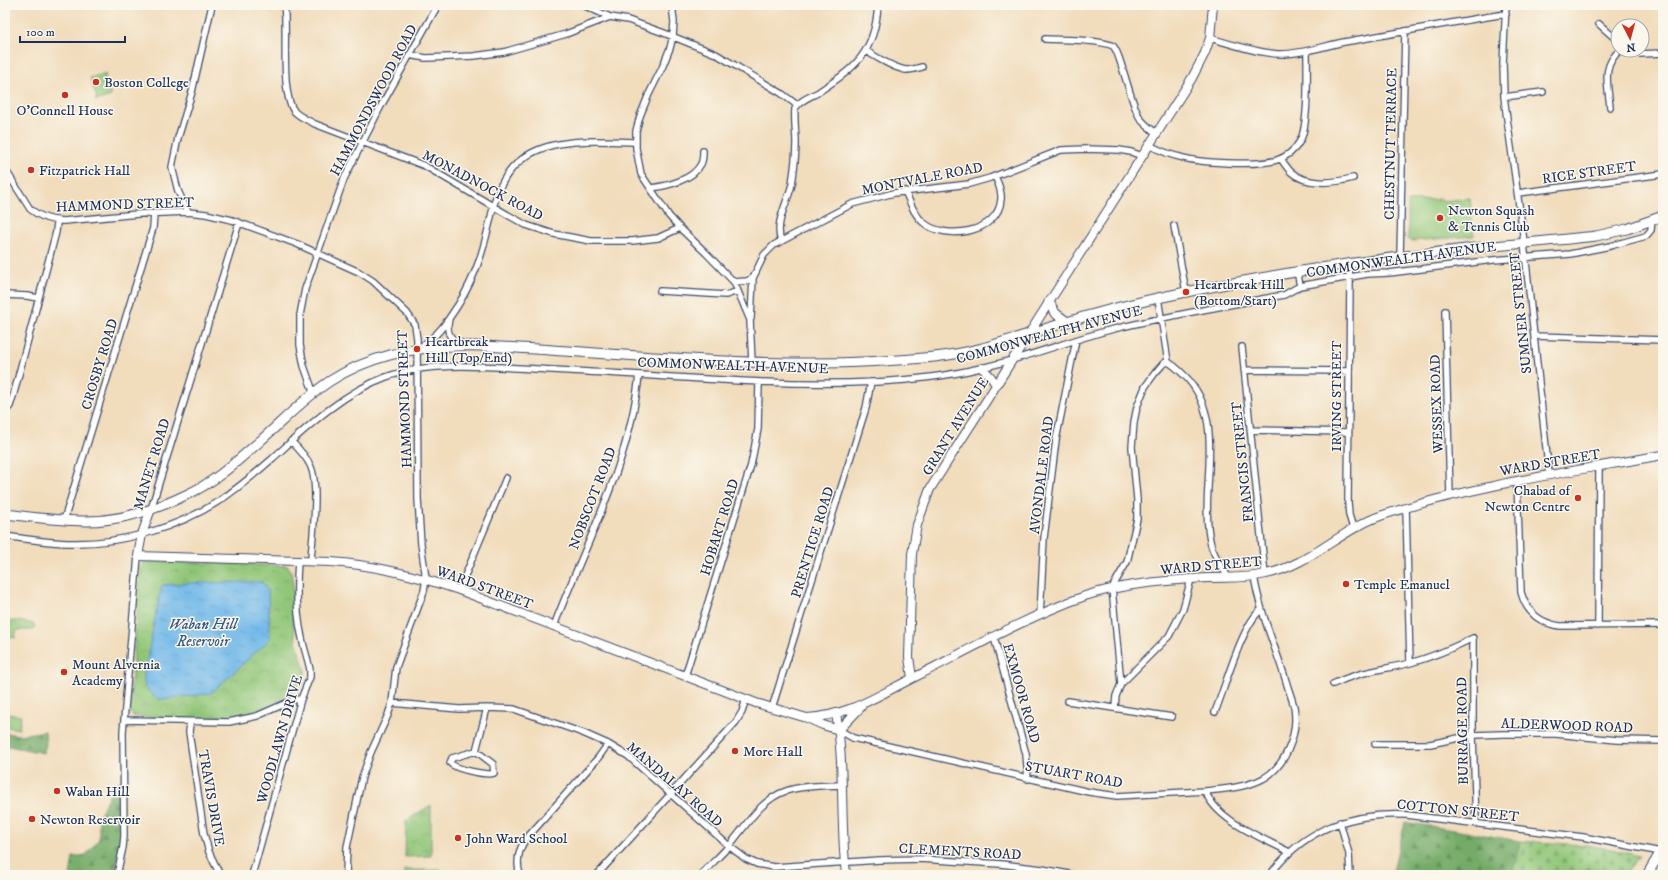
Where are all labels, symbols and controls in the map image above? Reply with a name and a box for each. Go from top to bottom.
scale bar [20,18,125,44]
north arrow [1610,18,1650,58]
street label: HAMMONDSWOOD ROAD [326,22,422,179]
text: 100 m [26,25,55,40]
text: N [1626,40,1636,54]
street label: CHESTNUT TERRACE [1381,68,1401,220]
place label: Boston College [104,74,189,92]
marker: Boston College [91,77,101,87]
marker: O'Connell House [60,90,70,100]
place label: O'Connell House [17,102,114,120]
street label: MONADNOCK ROAD [419,146,546,225]
street label: RICE STREET [1541,157,1638,189]
street label: MONTVALE ROAD [860,158,984,200]
place label: Fitzpatrick Hall [39,162,131,180]
marker: Fitzpatrick Hall [26,165,36,175]
street label: HAMMOND STREET [56,194,195,216]
place label: Newton Squash & Tennis Club [1448,202,1535,236]
marker: Newton Squash & Tennis Club [1435,213,1445,223]
street label: COMMONWEALTH AVENUE [1305,238,1497,282]
street label: SUMNER STREET [1506,251,1536,375]
place label: Heartbreak Hill (Bottom/Start) [1194,276,1285,310]
marker: Heartbreak Hill (Bottom/Start) [1181,287,1191,297]
street label: COMMONWEALTH AVENUE [954,301,1144,368]
street label: CROSBY ROAD [78,316,122,412]
street label: HAMMOND STREET [394,329,416,468]
place label: Heartbreak Hill (Top/End) [425,333,512,367]
street label: IRVING STREET [1328,340,1346,452]
marker: Heartbreak Hill (Top/End) [412,344,422,354]
street label: COMMONWEALTH AVENUE [637,354,829,378]
street label: WESSEX ROAD [1426,354,1448,455]
street label: GRANT AVENUE [918,374,993,479]
street label: FRANCIS STREET [1228,400,1258,523]
street label: AVONDALE ROAD [1026,415,1058,535]
street label: MANET ROAD [129,416,174,512]
street label: NOBSCOT ROAD [565,444,621,552]
street label: WARD STREET [1498,445,1602,481]
street label: HOBART ROAD [697,477,743,578]
place label: Chabad of Newton Centre [1485,482,1573,516]
street label: PRENTICE ROAD [787,484,838,600]
marker: Chabad of Newton Centre [1573,493,1583,503]
street label: WARD STREET [1159,553,1263,579]
street label: WARD STREET [433,562,536,614]
place label: Temple Emanuel [1354,576,1451,594]
marker: Temple Emanuel [1341,579,1351,589]
water label: Waban Hill Reservoir [169,615,239,651]
street label: EXMOOR ROAD [998,641,1044,745]
place label: Mount Alvernia Academy [72,656,160,690]
marker: Mount Alvernia Academy [59,667,69,677]
street label: WOODLAWN DRIVE [253,673,307,807]
street label: BURRAGE ROAD [1453,677,1473,785]
street label: ALDERWOOD ROAD [1501,715,1633,737]
street label: MANDALAY ROAD [623,738,726,831]
place label: More Hall [743,743,803,761]
marker: More Hall [730,746,740,756]
street label: TRAVIS DRIVE [194,749,228,848]
street label: STUART ROAD [1024,758,1124,792]
place label: Waban Hill [64,783,130,801]
marker: Waban Hill [52,786,62,796]
street label: COTTON STREET [1396,796,1520,826]
place label: Newton Reservoir [40,811,141,829]
marker: Newton Reservoir [27,814,37,824]
place label: John Ward School [464,830,568,848]
marker: John Ward School [453,833,463,843]
street label: CLEMENTS ROAD [898,840,1022,864]

